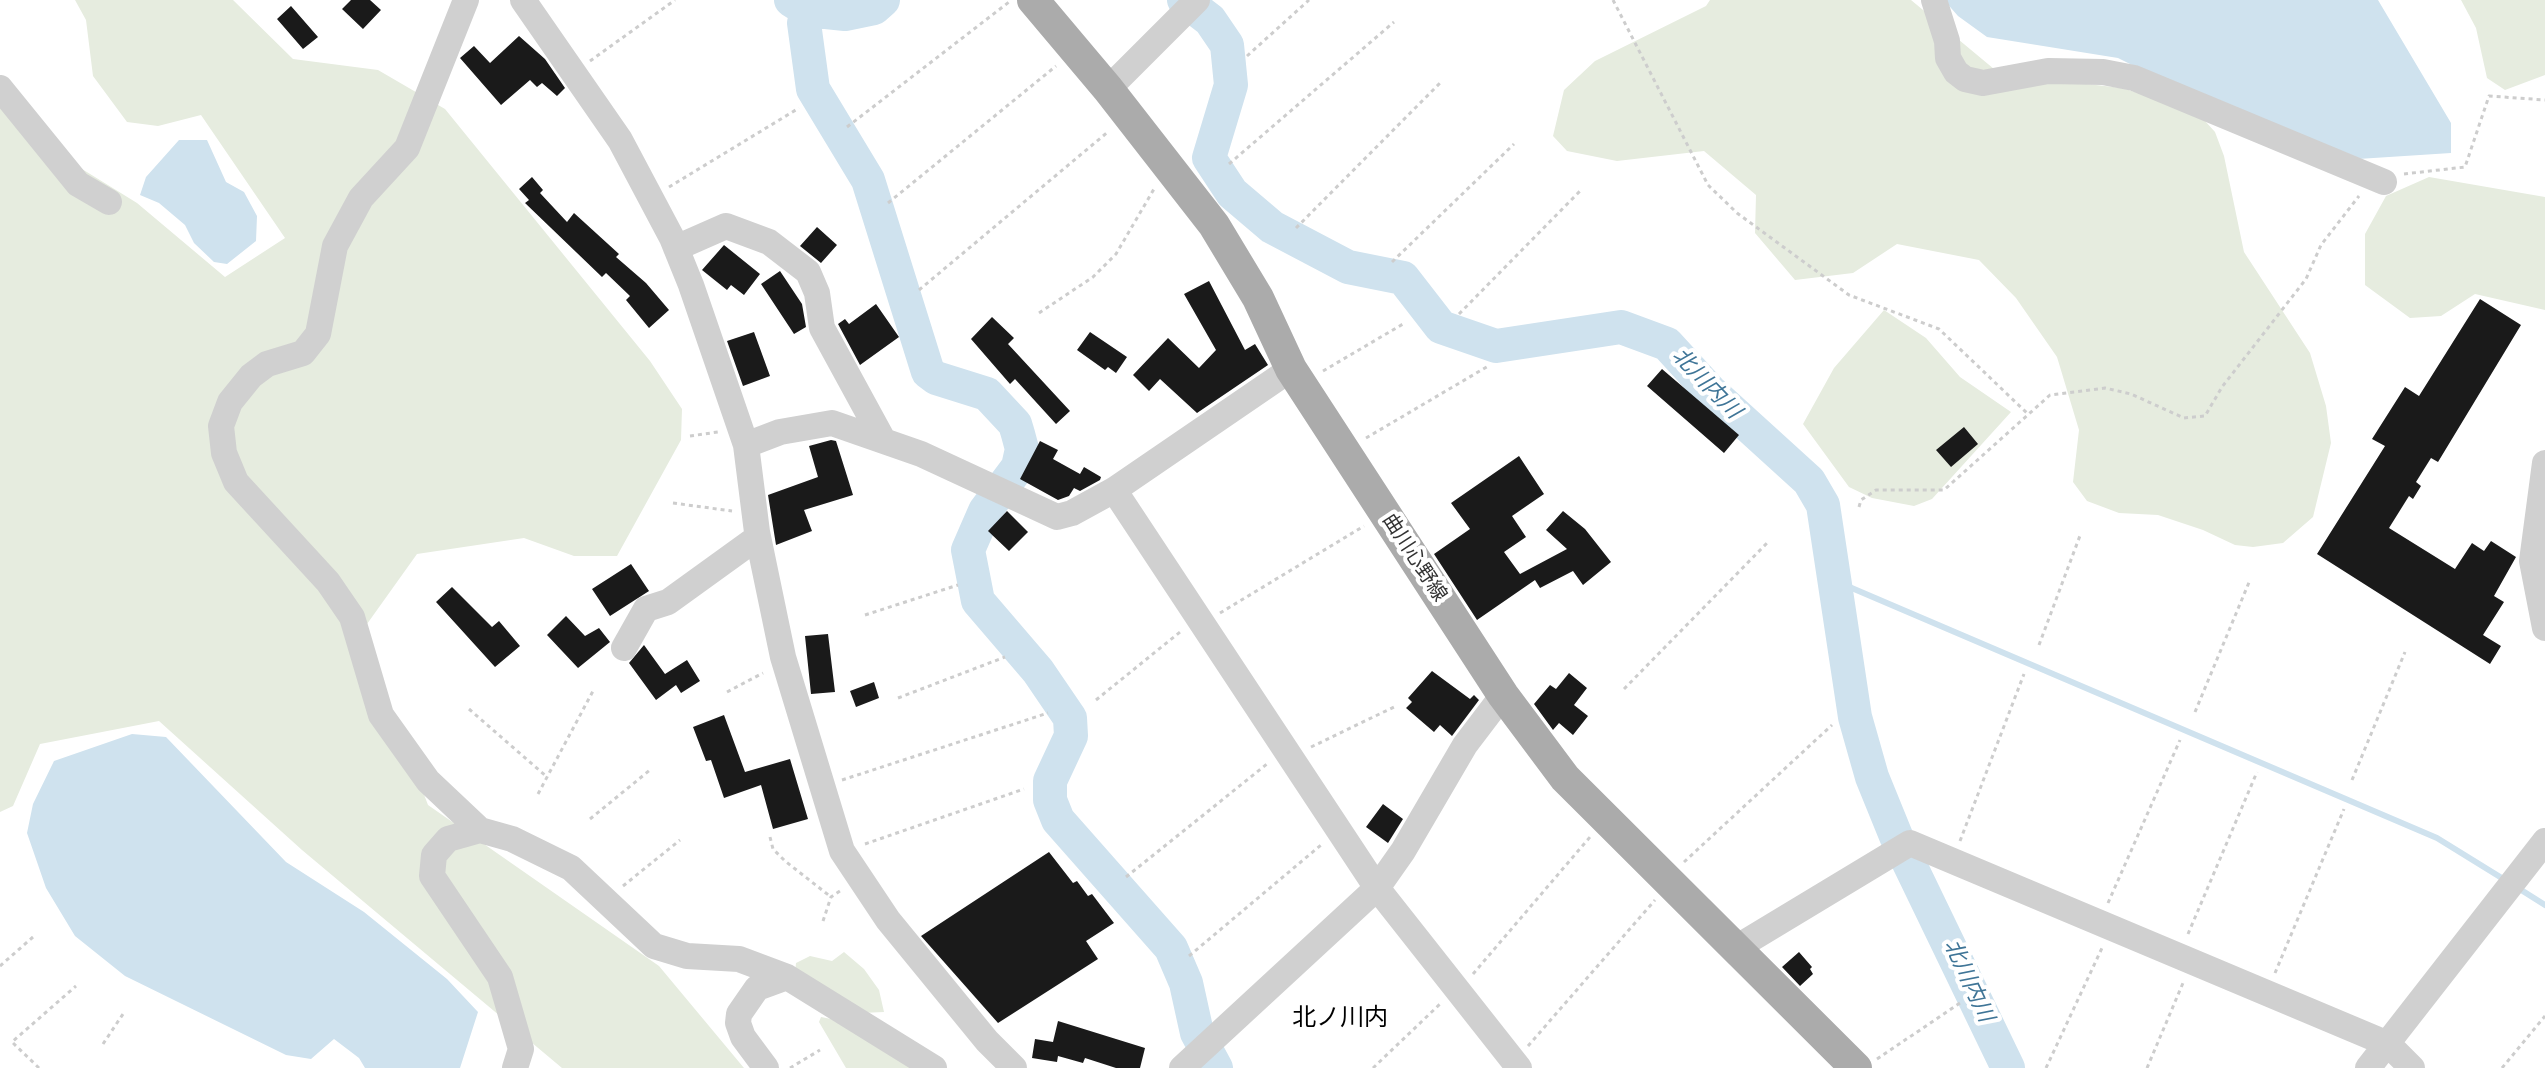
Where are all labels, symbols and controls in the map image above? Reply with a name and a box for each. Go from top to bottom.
water label: 北川内川 [1666,343,1746,425]
street label: 曲川心野線 [1377,510,1451,606]
water label: 北川内川 [1937,936,1999,1026]
district label: 北ノ川内 [1292,1005,1388,1033]

